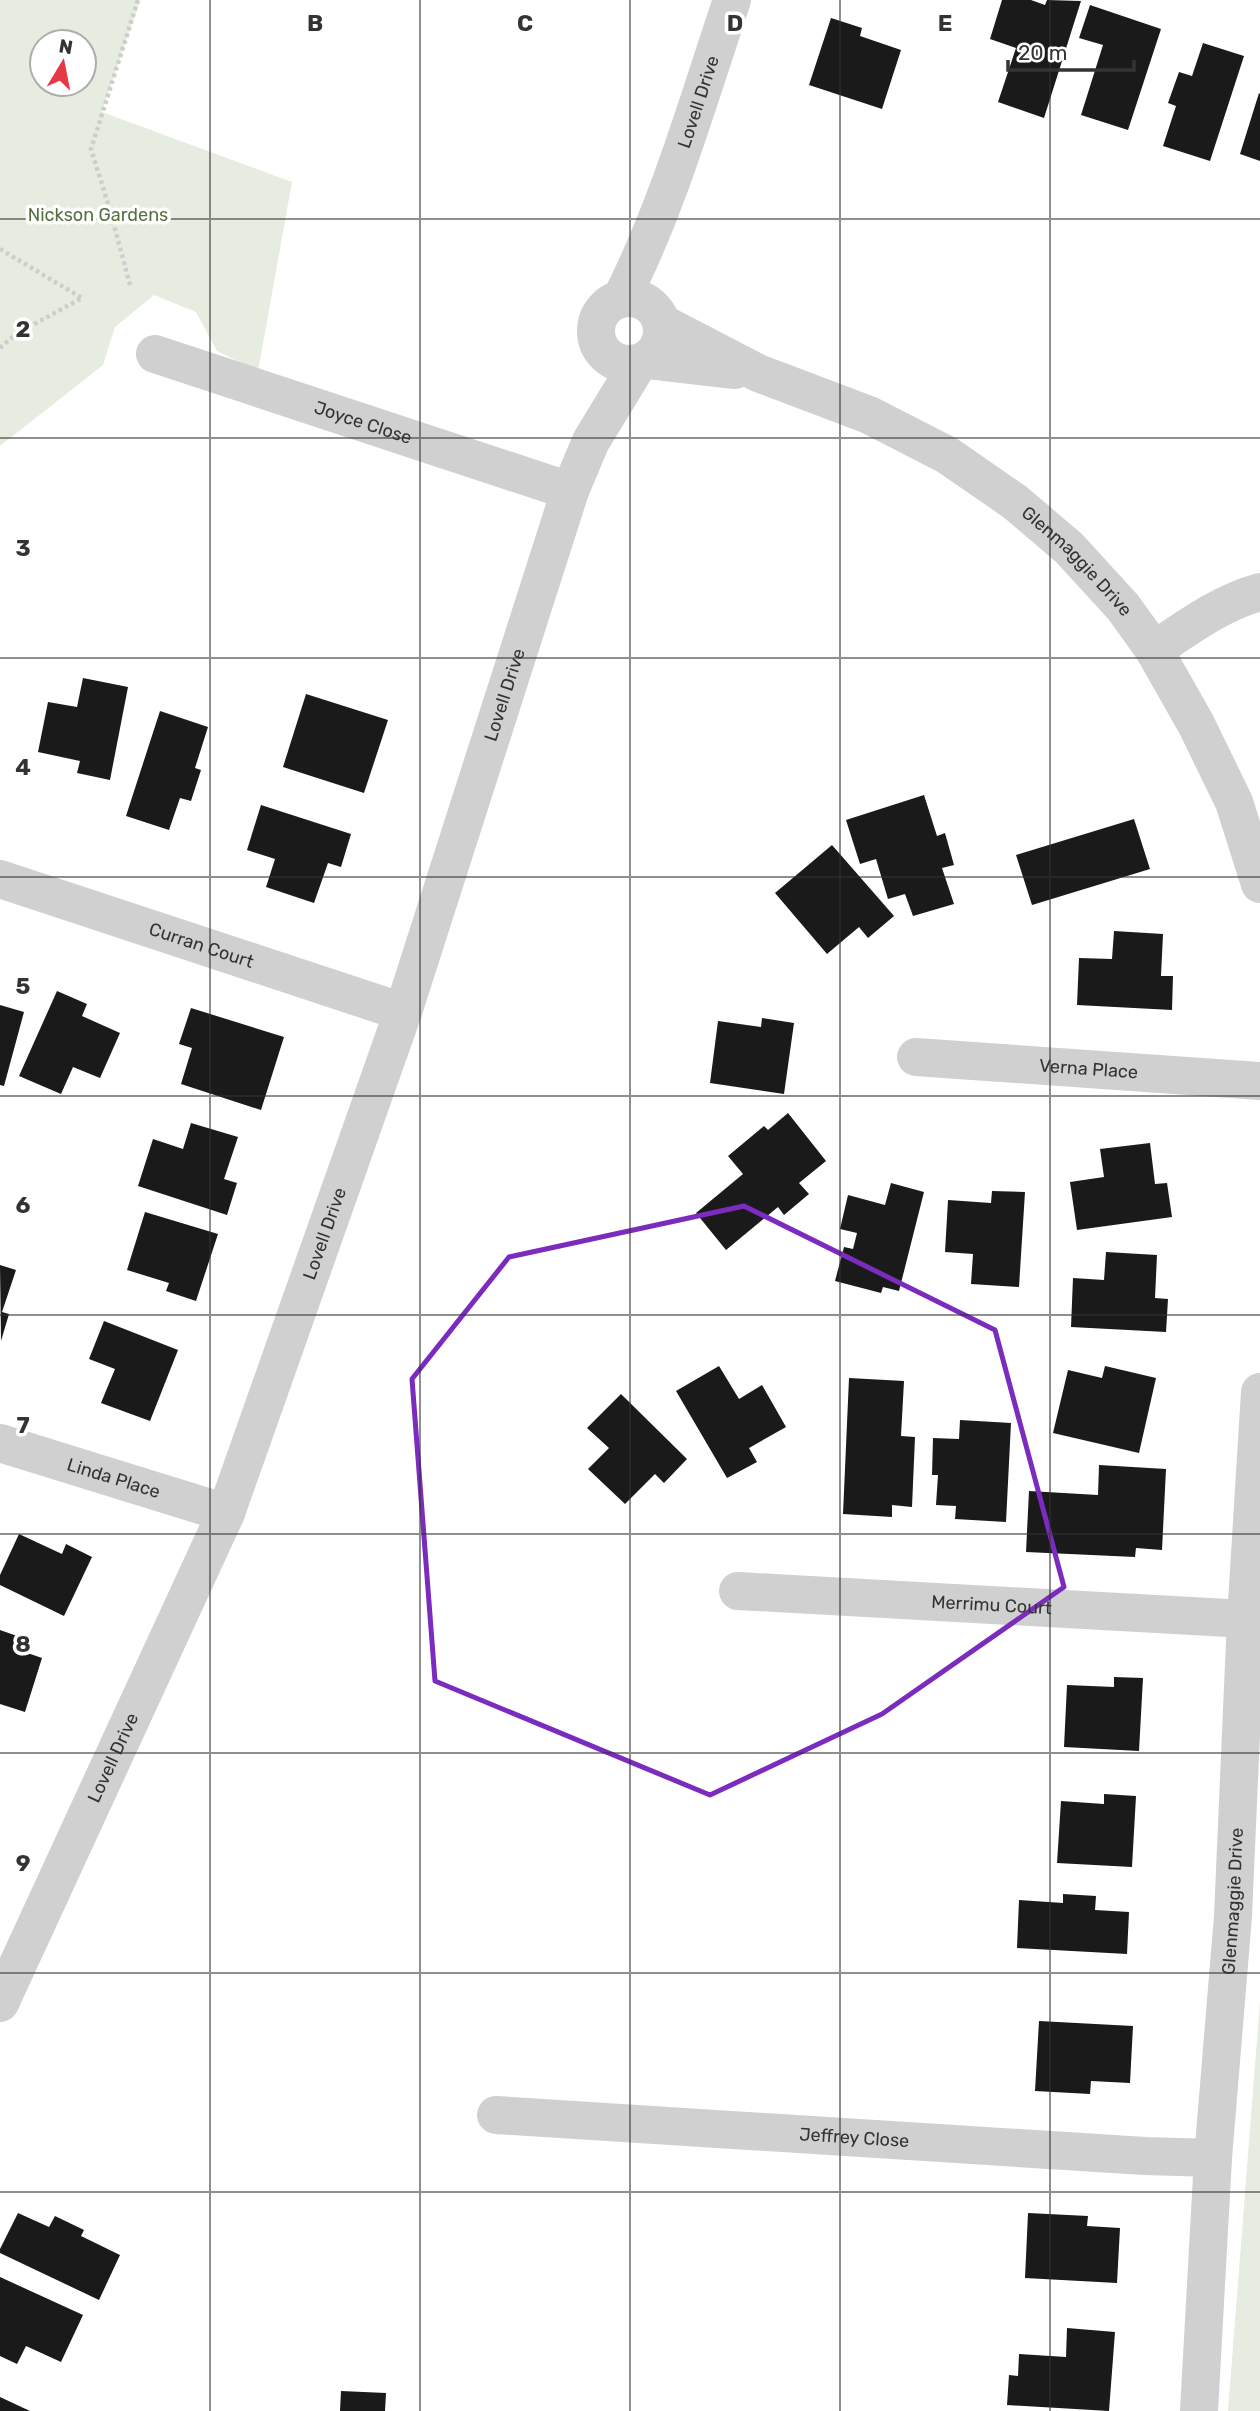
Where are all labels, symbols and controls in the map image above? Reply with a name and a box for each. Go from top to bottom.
text: B [307,9,323,37]
text: C [517,9,533,37]
text: D [727,9,743,37]
text: E [938,9,952,37]
north arrow [28,28,98,98]
scale bar [1008,28,1134,72]
text: N [57,34,75,59]
text: 20 m [1018,40,1067,65]
street label: Lovell Drive [673,53,724,151]
park label: Nickson Gardens [28,204,168,226]
text: 2 [16,315,30,343]
street label: Joyce Close [311,396,415,449]
street label: Glenmaggie Drive [1017,501,1137,620]
text: 3 [15,534,31,562]
street label: Lovell Drive [480,646,530,744]
text: 4 [15,753,31,781]
street label: Curran Court [146,918,256,973]
text: 5 [16,972,31,1000]
street label: Verna Place [1038,1055,1139,1083]
street label: Lovell Drive [298,1185,351,1283]
text: 6 [16,1191,31,1219]
text: 7 [16,1411,30,1439]
street label: Linda Place [64,1453,163,1503]
street label: Merrimu Court [931,1591,1053,1619]
text: 8 [15,1630,31,1658]
street label: Lovell Drive [83,1710,143,1806]
street label: Glenmaggie Drive [1217,1827,1248,1976]
text: 9 [16,1849,30,1877]
street label: Jeffrey Close [799,2123,910,2152]

